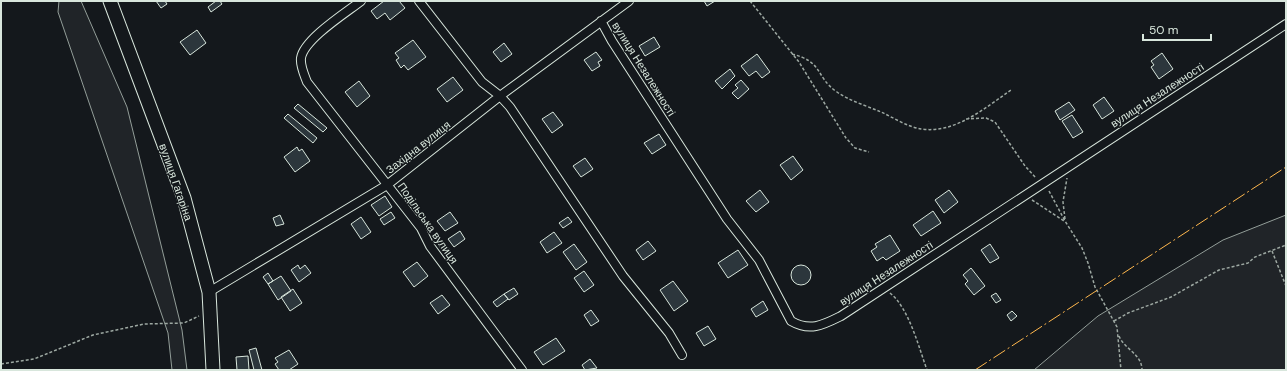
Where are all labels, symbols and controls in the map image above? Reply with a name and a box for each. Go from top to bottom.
scale bar [1143,16,1211,42]
street label: вулиця Незалежності [609,19,679,119]
text: 50 m [1149,22,1178,38]
street label: вулиця Незалежності [1108,60,1206,130]
street label: Західна вулиця [383,117,453,177]
street label: вулиця Гагаріна [156,142,196,223]
street label: Подільська вулиця [395,180,461,266]
street label: вулиця Незалежності [837,238,935,308]

